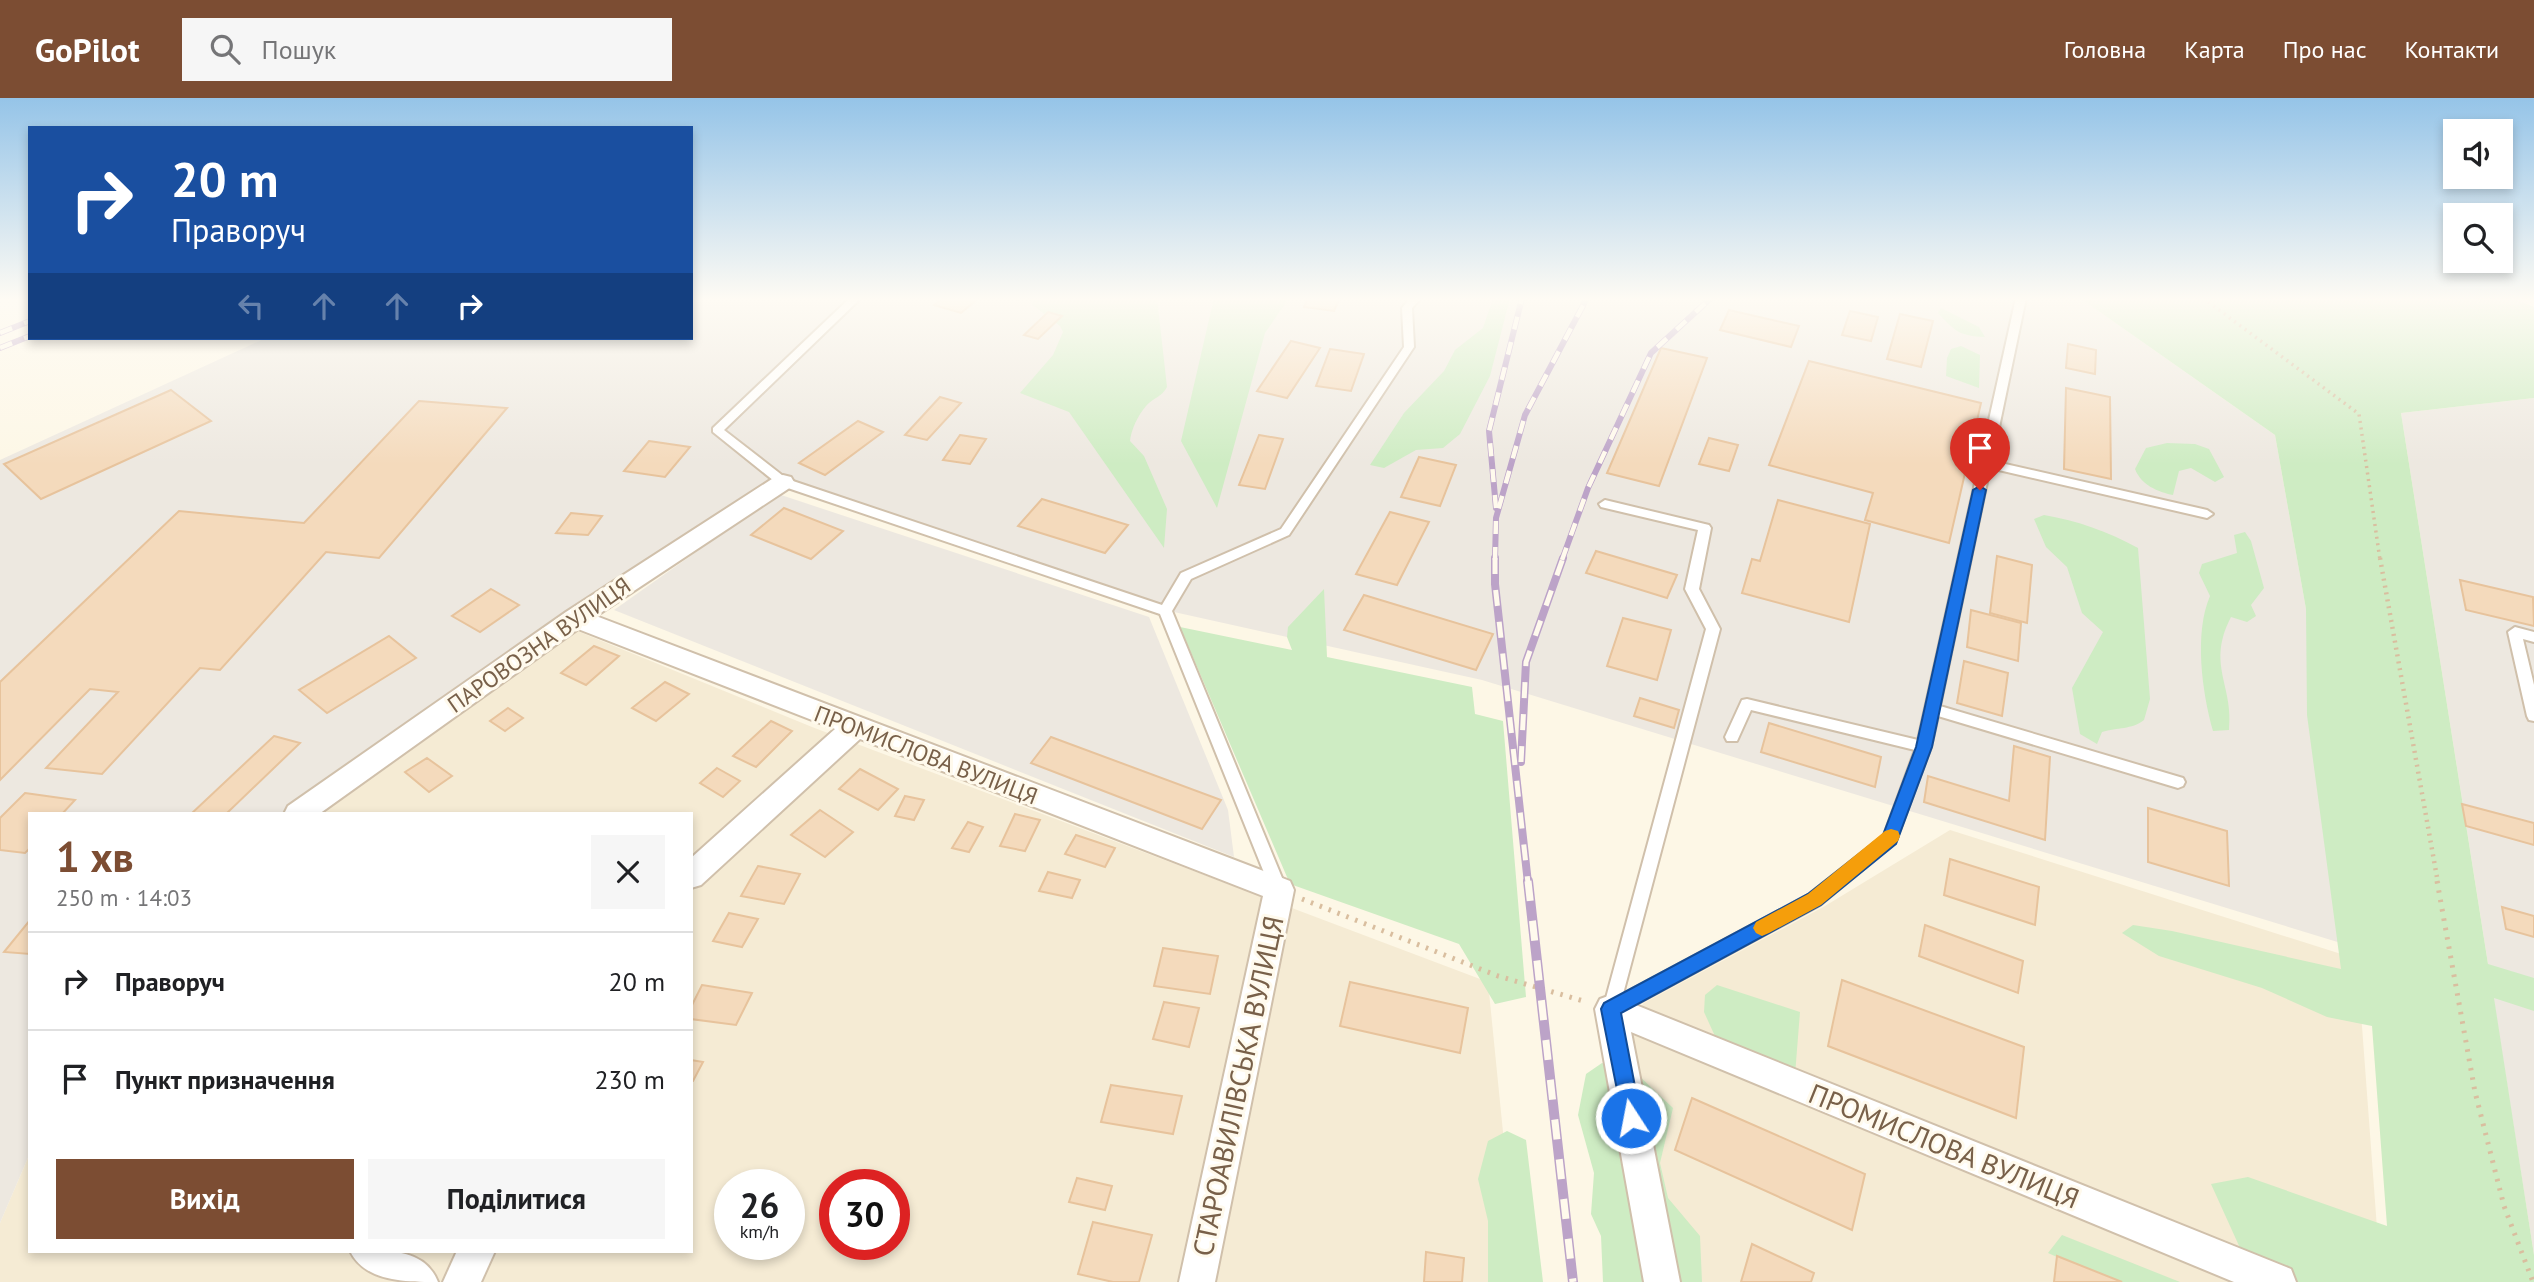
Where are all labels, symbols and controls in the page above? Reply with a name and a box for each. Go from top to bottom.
search box [182,18,672,81]
text: GoPilot [35,28,140,71]
icon: search [206,30,244,68]
text: Пошук [262,33,336,66]
text: Головна [2064,34,2146,65]
text: Карта [2184,34,2245,65]
text: Про нас [2283,34,2367,65]
text: Контакти [2405,34,2499,65]
map controls [2443,119,2513,273]
button: sound [2443,119,2513,189]
text: 20 m [171,147,278,211]
icon: right [56,154,147,245]
button: search [2443,203,2513,273]
text: Праворуч [171,209,306,251]
icon: left [232,287,270,325]
icon: ahead [305,287,343,325]
icon: ahead [378,287,416,325]
icon: right [451,287,489,325]
pin [1950,418,2010,490]
icon: arrive [1961,429,1999,467]
street label: ПАРОВОЗНА ВУЛИЦЯ [442,571,636,719]
street label: ПРОМИСЛОВА ВУЛИЦЯ [810,699,1042,811]
text: 1 хв [56,829,134,884]
button: close [591,835,665,909]
text: 250 m · 14:03 [56,883,192,912]
street label: СТАРОАВИЛІВСЬКА ВУЛИЦЯ [1183,912,1292,1260]
icon: right [56,962,94,1000]
text: Праворуч [115,965,225,998]
text: 20 m [609,965,665,998]
icon: arrive [56,1060,94,1098]
text: Пункт призначення [115,1063,335,1096]
text: 230 m [594,1063,665,1096]
street label: ПРОМИСЛОВА ВУЛИЦЯ [1804,1074,2085,1217]
position arrow [1594,1081,1668,1155]
button: Вихід [56,1159,354,1239]
button: Поділитися [368,1159,665,1239]
speed limit sign: 30 [819,1169,910,1260]
text: 26 [740,1182,779,1228]
text: km/h [740,1220,779,1243]

